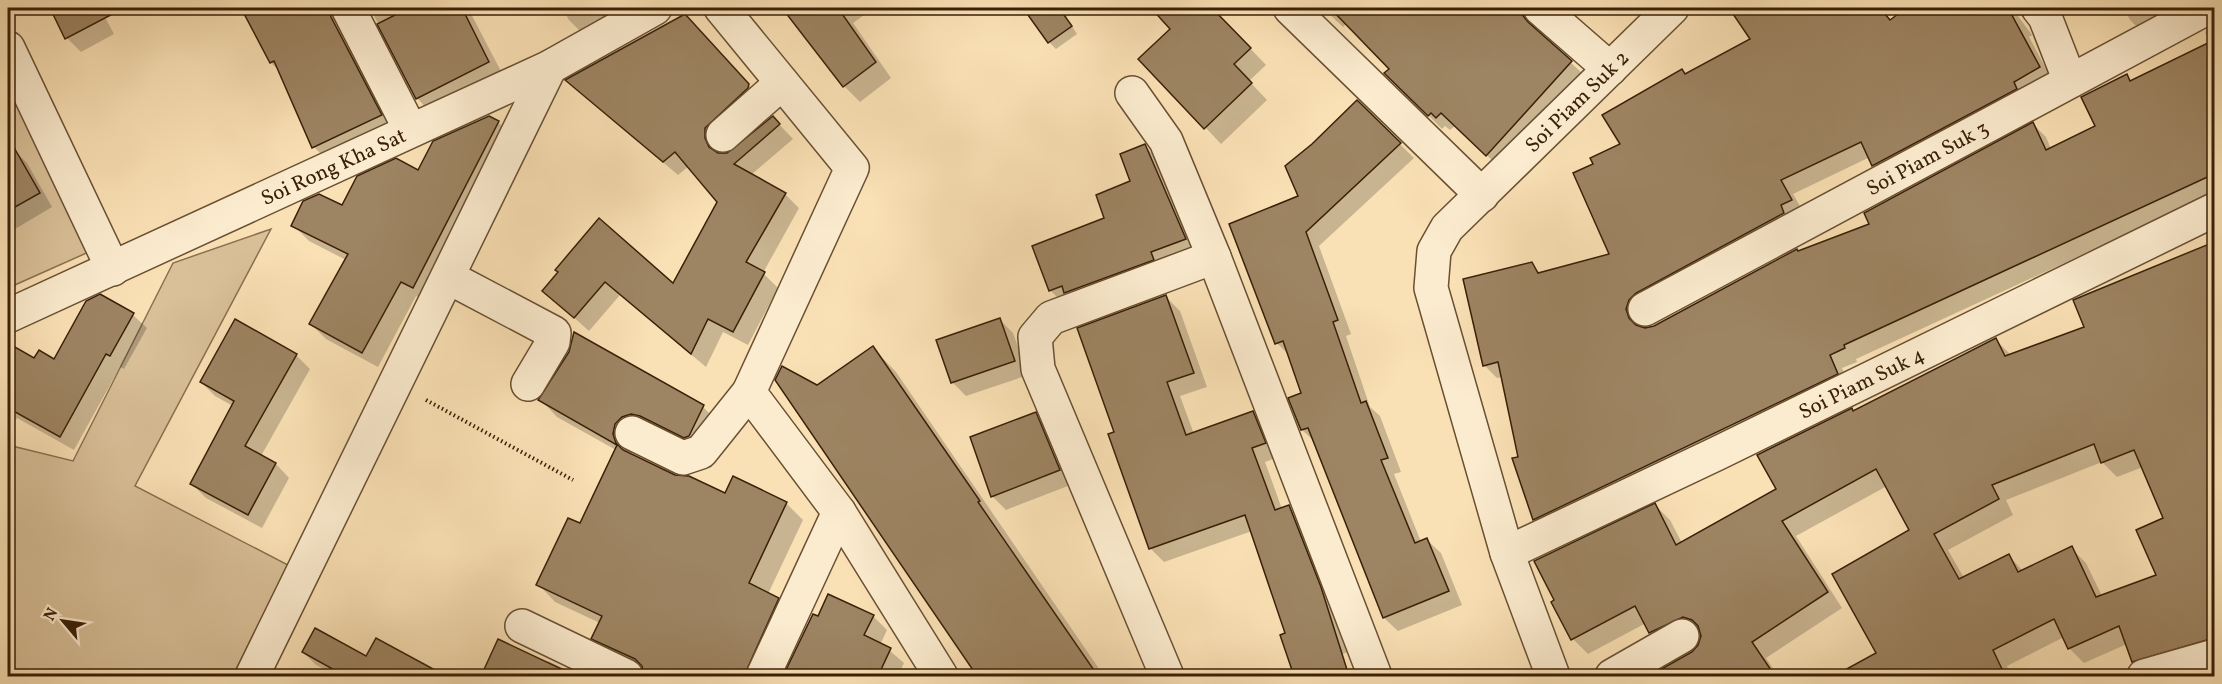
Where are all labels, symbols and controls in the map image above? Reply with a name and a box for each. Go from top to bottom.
street label: Soi Piam Suk 2 [1519,44,1636,160]
street label: Soi Piam Suk 3 [1861,115,1994,204]
street label: Soi Rong Kha Sat [257,122,411,214]
street label: Soi Piam Suk 4 [1794,341,1930,427]
north arrow [33,591,93,651]
text: N [39,604,64,625]

